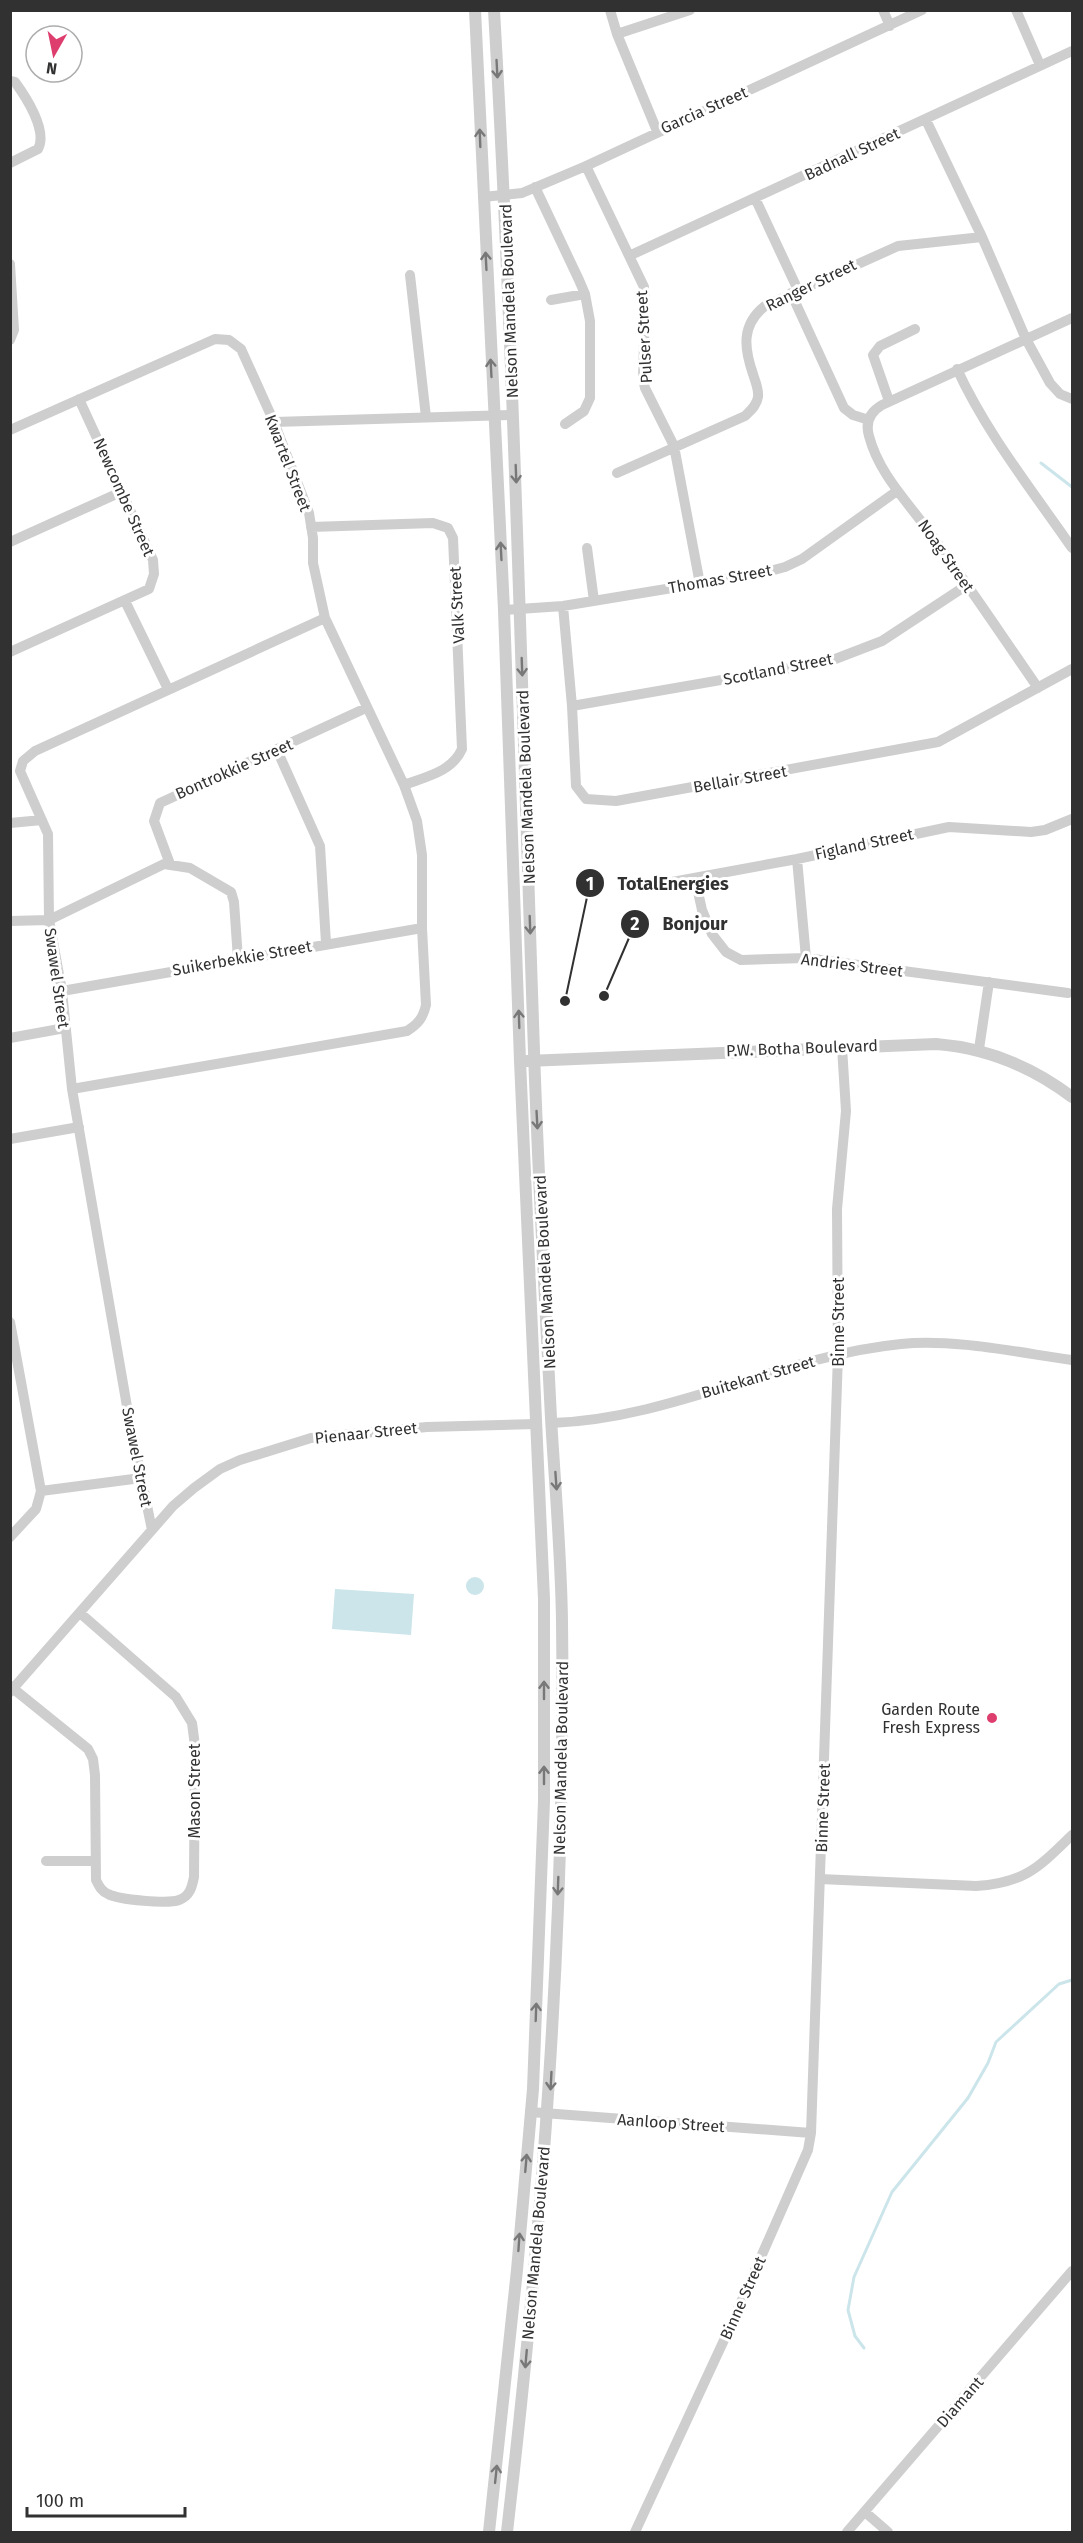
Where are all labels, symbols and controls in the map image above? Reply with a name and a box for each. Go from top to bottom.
north arrow [24,24,84,84]
text: N [45,58,58,79]
one-way arrow [492,58,503,78]
street label: Garcia Street [658,82,751,138]
street label: Badnall Street [801,124,903,184]
one-way arrow [474,129,486,149]
street label: Nelson Mandela Boulevard [496,204,522,398]
one-way arrow [480,252,491,272]
street label: Ranger Street [763,255,859,315]
street label: Pulser Street [632,290,656,384]
one-way arrow [486,358,497,378]
street label: Kwartel Street [261,412,315,514]
street label: Newcombe Street [89,435,159,559]
one-way arrow [510,463,521,483]
street label: Noag Street [914,516,978,596]
one-way arrow [496,542,507,562]
street label: Thomas Street [667,561,773,597]
street label: Valk Street [445,566,469,644]
street label: Scotland Street [722,649,834,689]
one-way arrow [516,657,528,677]
street label: Nelson Mandela Boulevard [513,690,539,884]
street label: Bontrokkie Street [172,734,296,803]
street label: Bellair Street [692,761,789,797]
street label: Figland Street [813,824,915,864]
callout: TotalEnergies [575,865,740,901]
text: 1 [586,873,594,895]
text: TotalEnergies [617,873,729,895]
callout: Bonjour [620,906,739,942]
text: 2 [630,913,640,935]
text: Bonjour [662,913,728,935]
one-way arrow [524,915,536,935]
street label: Swawel Street [41,927,73,1030]
street label: Suikerbekkie Street [171,936,313,980]
street label: Andries Street [800,949,904,981]
one-way arrow [513,1009,524,1029]
street label: P.W. Botha Boulevard [726,1036,878,1060]
one-way arrow [532,1110,543,1130]
street label: Nelson Mandela Boulevard [530,1174,560,1370]
street label: Binne Street [829,1277,848,1367]
street label: Buitekant Street [699,1352,817,1402]
street label: Swawel Street [118,1406,156,1509]
street label: Pienaar Street [314,1418,418,1448]
one-way arrow [551,1471,562,1491]
street label: Nelson Mandela Boulevard [550,1661,572,1855]
one-way arrow [538,1681,550,1701]
place label: Garden Route Fresh Express [881,1700,980,1737]
marker: Garden Route Fresh Express [985,1711,999,1725]
street label: Mason Street [185,1743,204,1838]
street label: Binne Street [812,1763,834,1853]
one-way arrow [538,1765,550,1785]
one-way arrow [552,1876,563,1896]
one-way arrow [530,2003,541,2023]
one-way arrow [545,2070,556,2090]
street label: Aanloop Street [617,2110,726,2136]
street label: Nelson Mandela Boulevard [518,2145,554,2341]
one-way arrow [521,2153,532,2173]
one-way arrow [514,2232,525,2252]
street label: Binne Street [716,2253,770,2343]
one-way arrow [520,2348,531,2368]
street label: Diamant [933,2373,987,2431]
one-way arrow [490,2465,501,2485]
scale bar [27,2480,184,2518]
text: 100 m [36,2490,84,2512]

